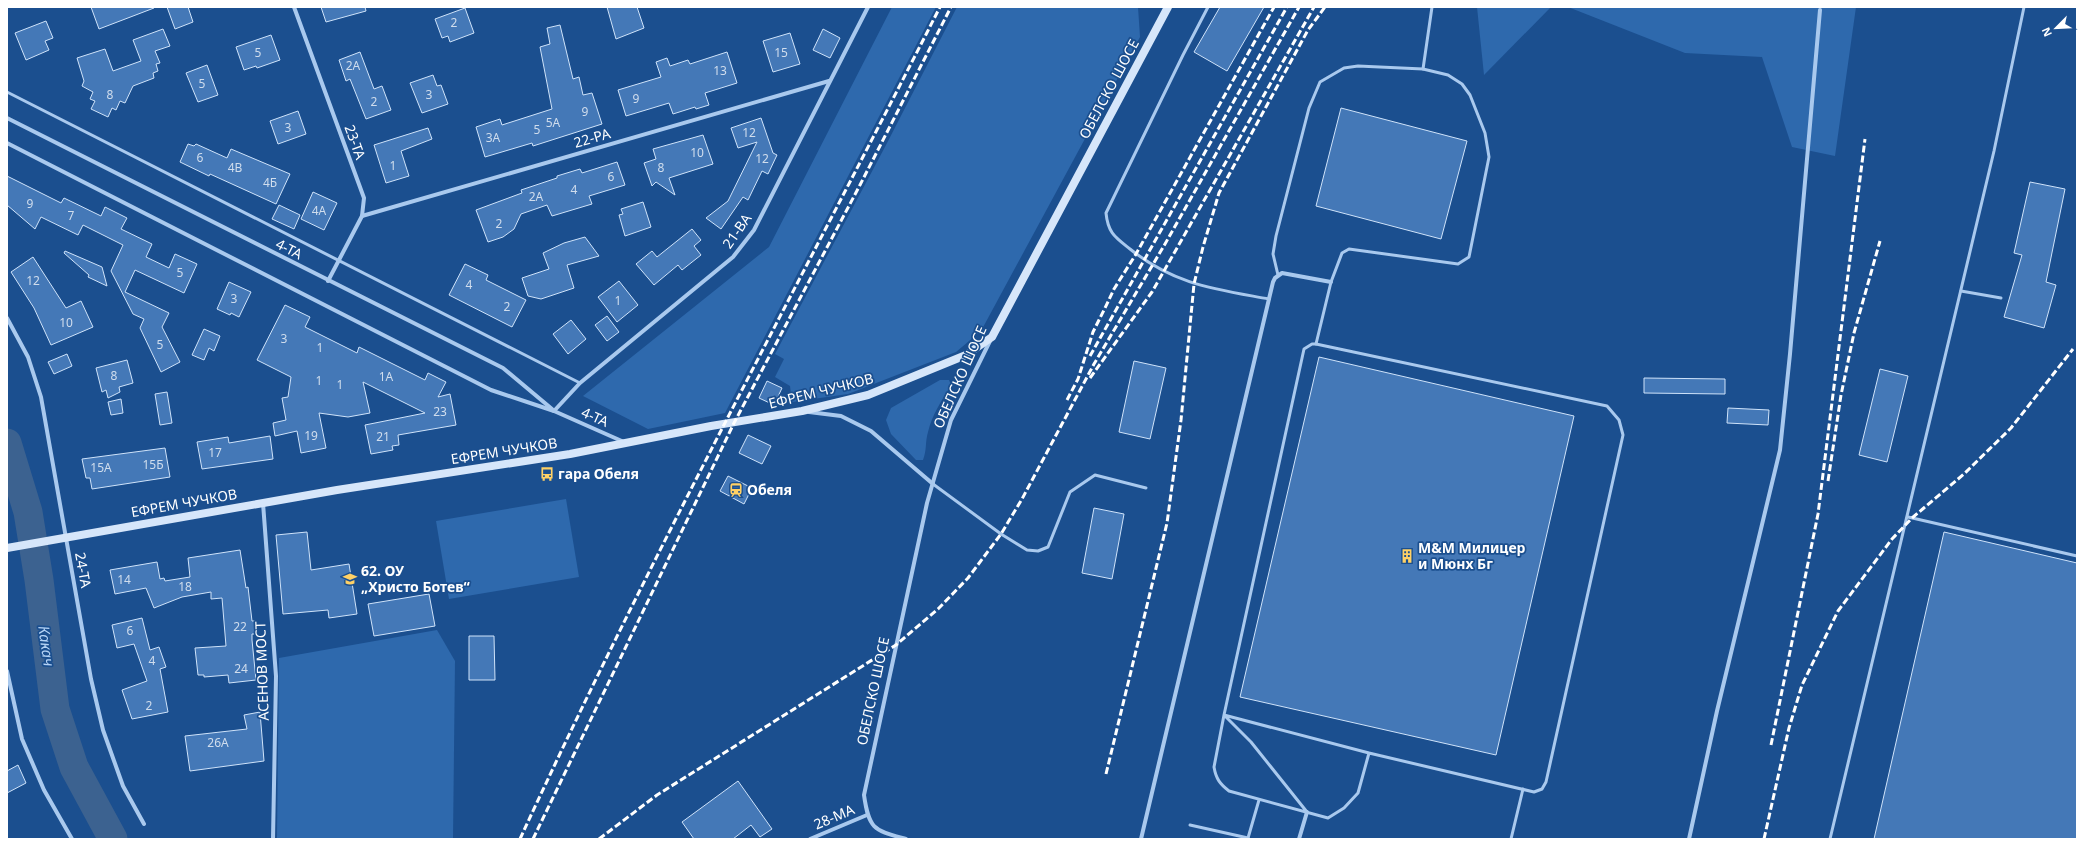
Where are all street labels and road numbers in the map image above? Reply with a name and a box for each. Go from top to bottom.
street label: ОБЕЛСКО ШОСЕ [1074,36,1143,142]
street label: 23-ТА [340,122,371,162]
street label: 22-РА [571,123,612,152]
street label: 21-ВА [718,209,755,252]
street label: 4-ТА [273,234,306,263]
street label: ОБЕЛСКО ШОСЕ [928,322,991,431]
street label: ЕФРЕМ ЧУЧКОВ [766,368,875,413]
street label: 4-ТА [579,402,612,431]
street label: ЕФРЕМ ЧУЧКОВ [449,433,559,468]
street label: ЕФРЕМ ЧУЧКОВ [129,484,239,521]
street label: 24-ТА [71,551,96,589]
street label: АСЕНОВ МОСТ [250,621,273,721]
street label: ОБЕЛСКО ШОСЕ [852,635,893,747]
street label: 28-МА [811,800,857,834]

